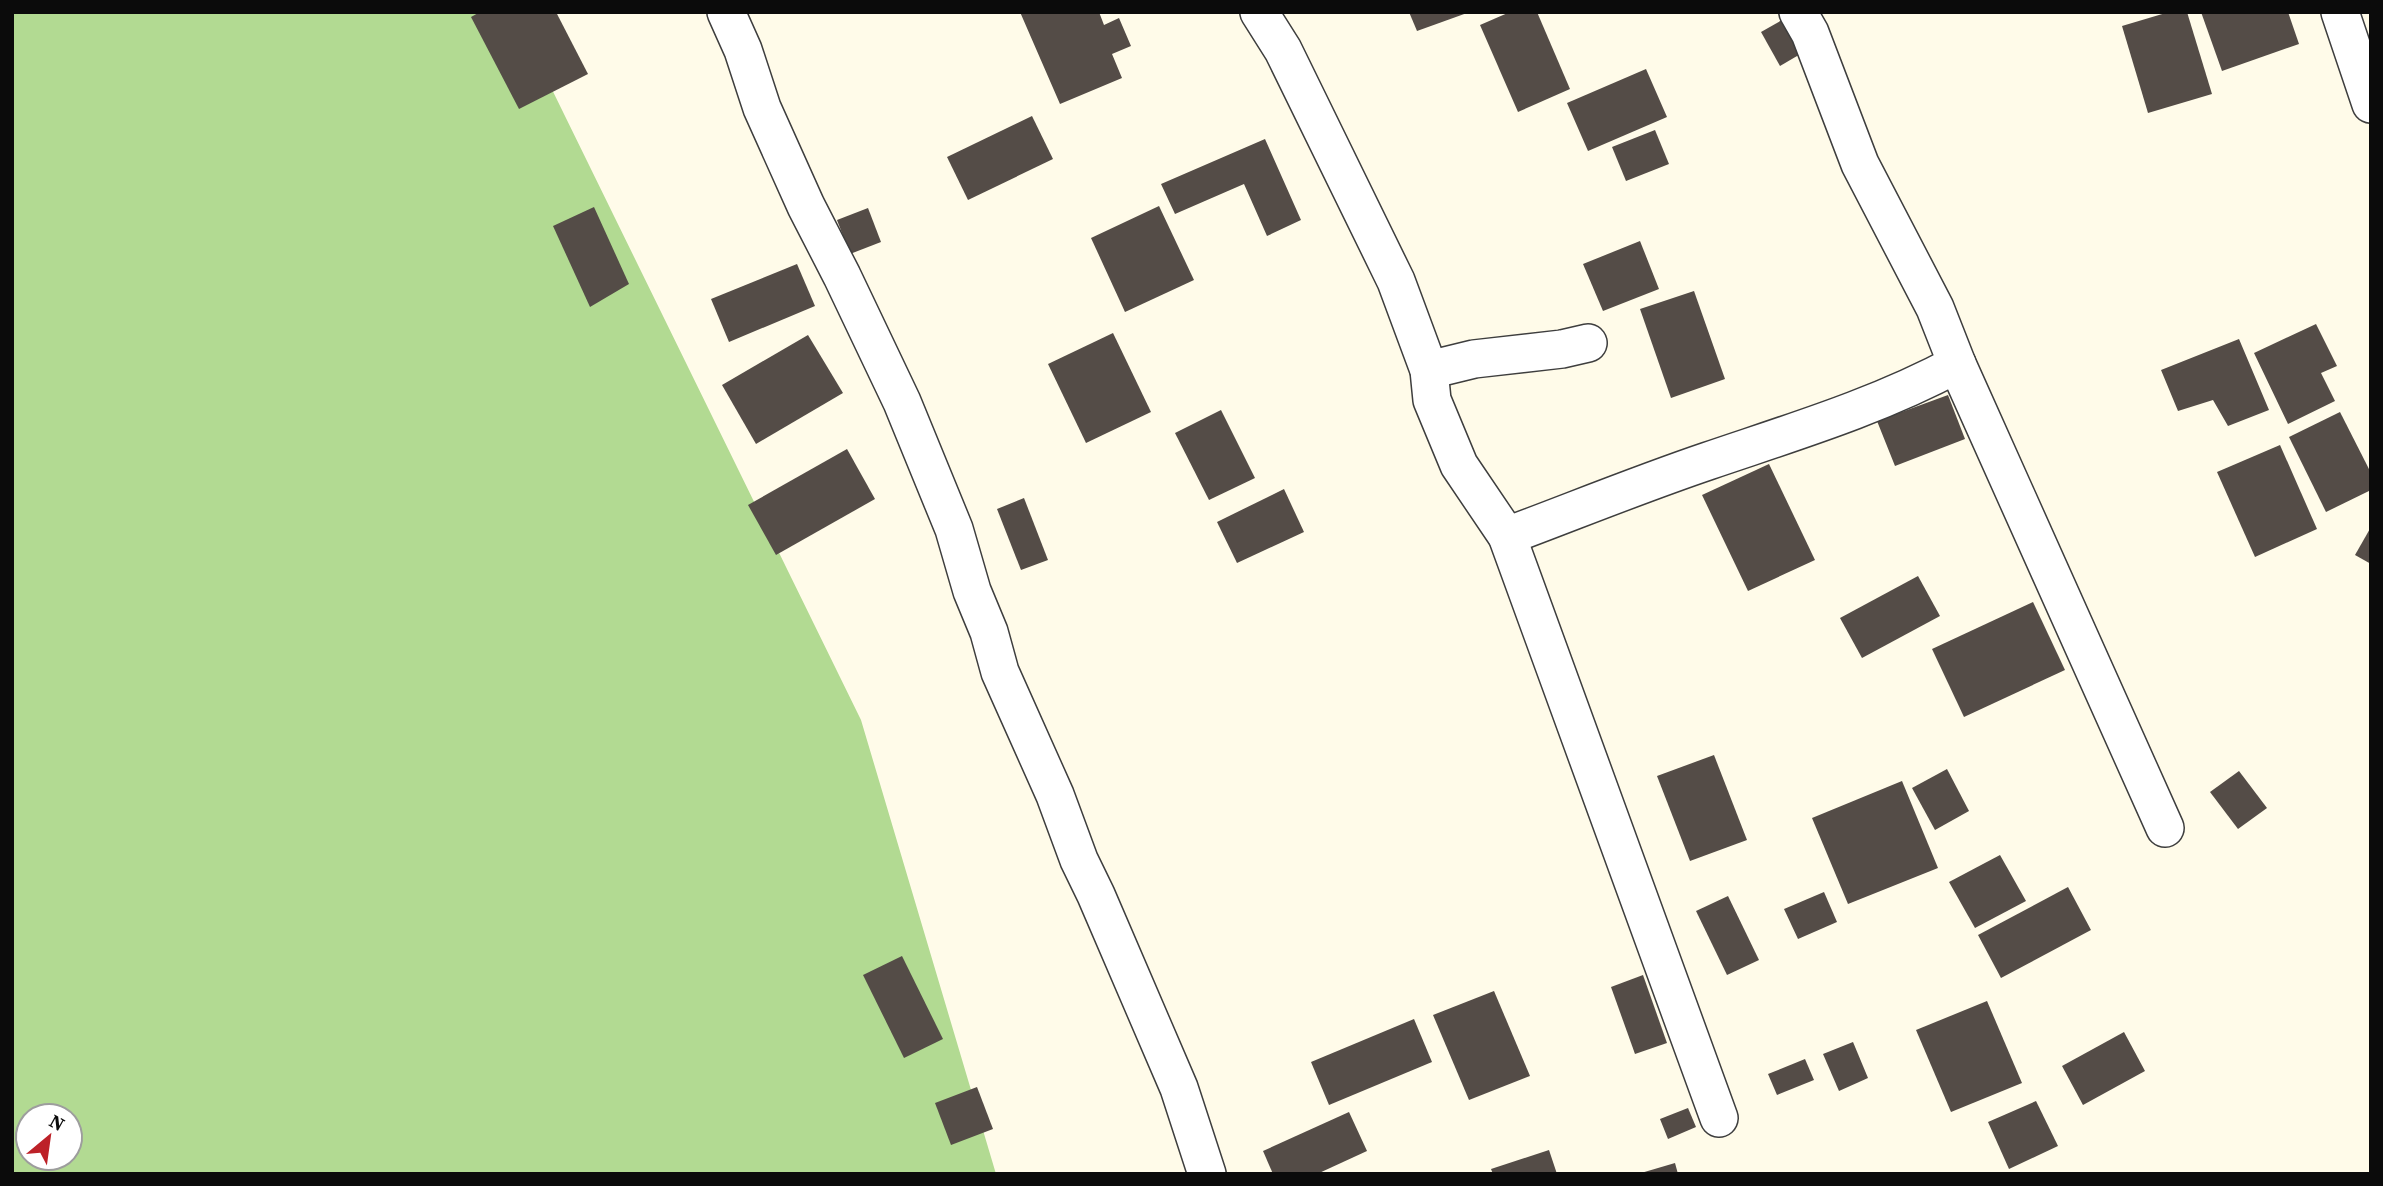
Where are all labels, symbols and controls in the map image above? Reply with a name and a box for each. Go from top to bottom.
north arrow [14,1102,84,1172]
text: N [45,1107,70,1137]

